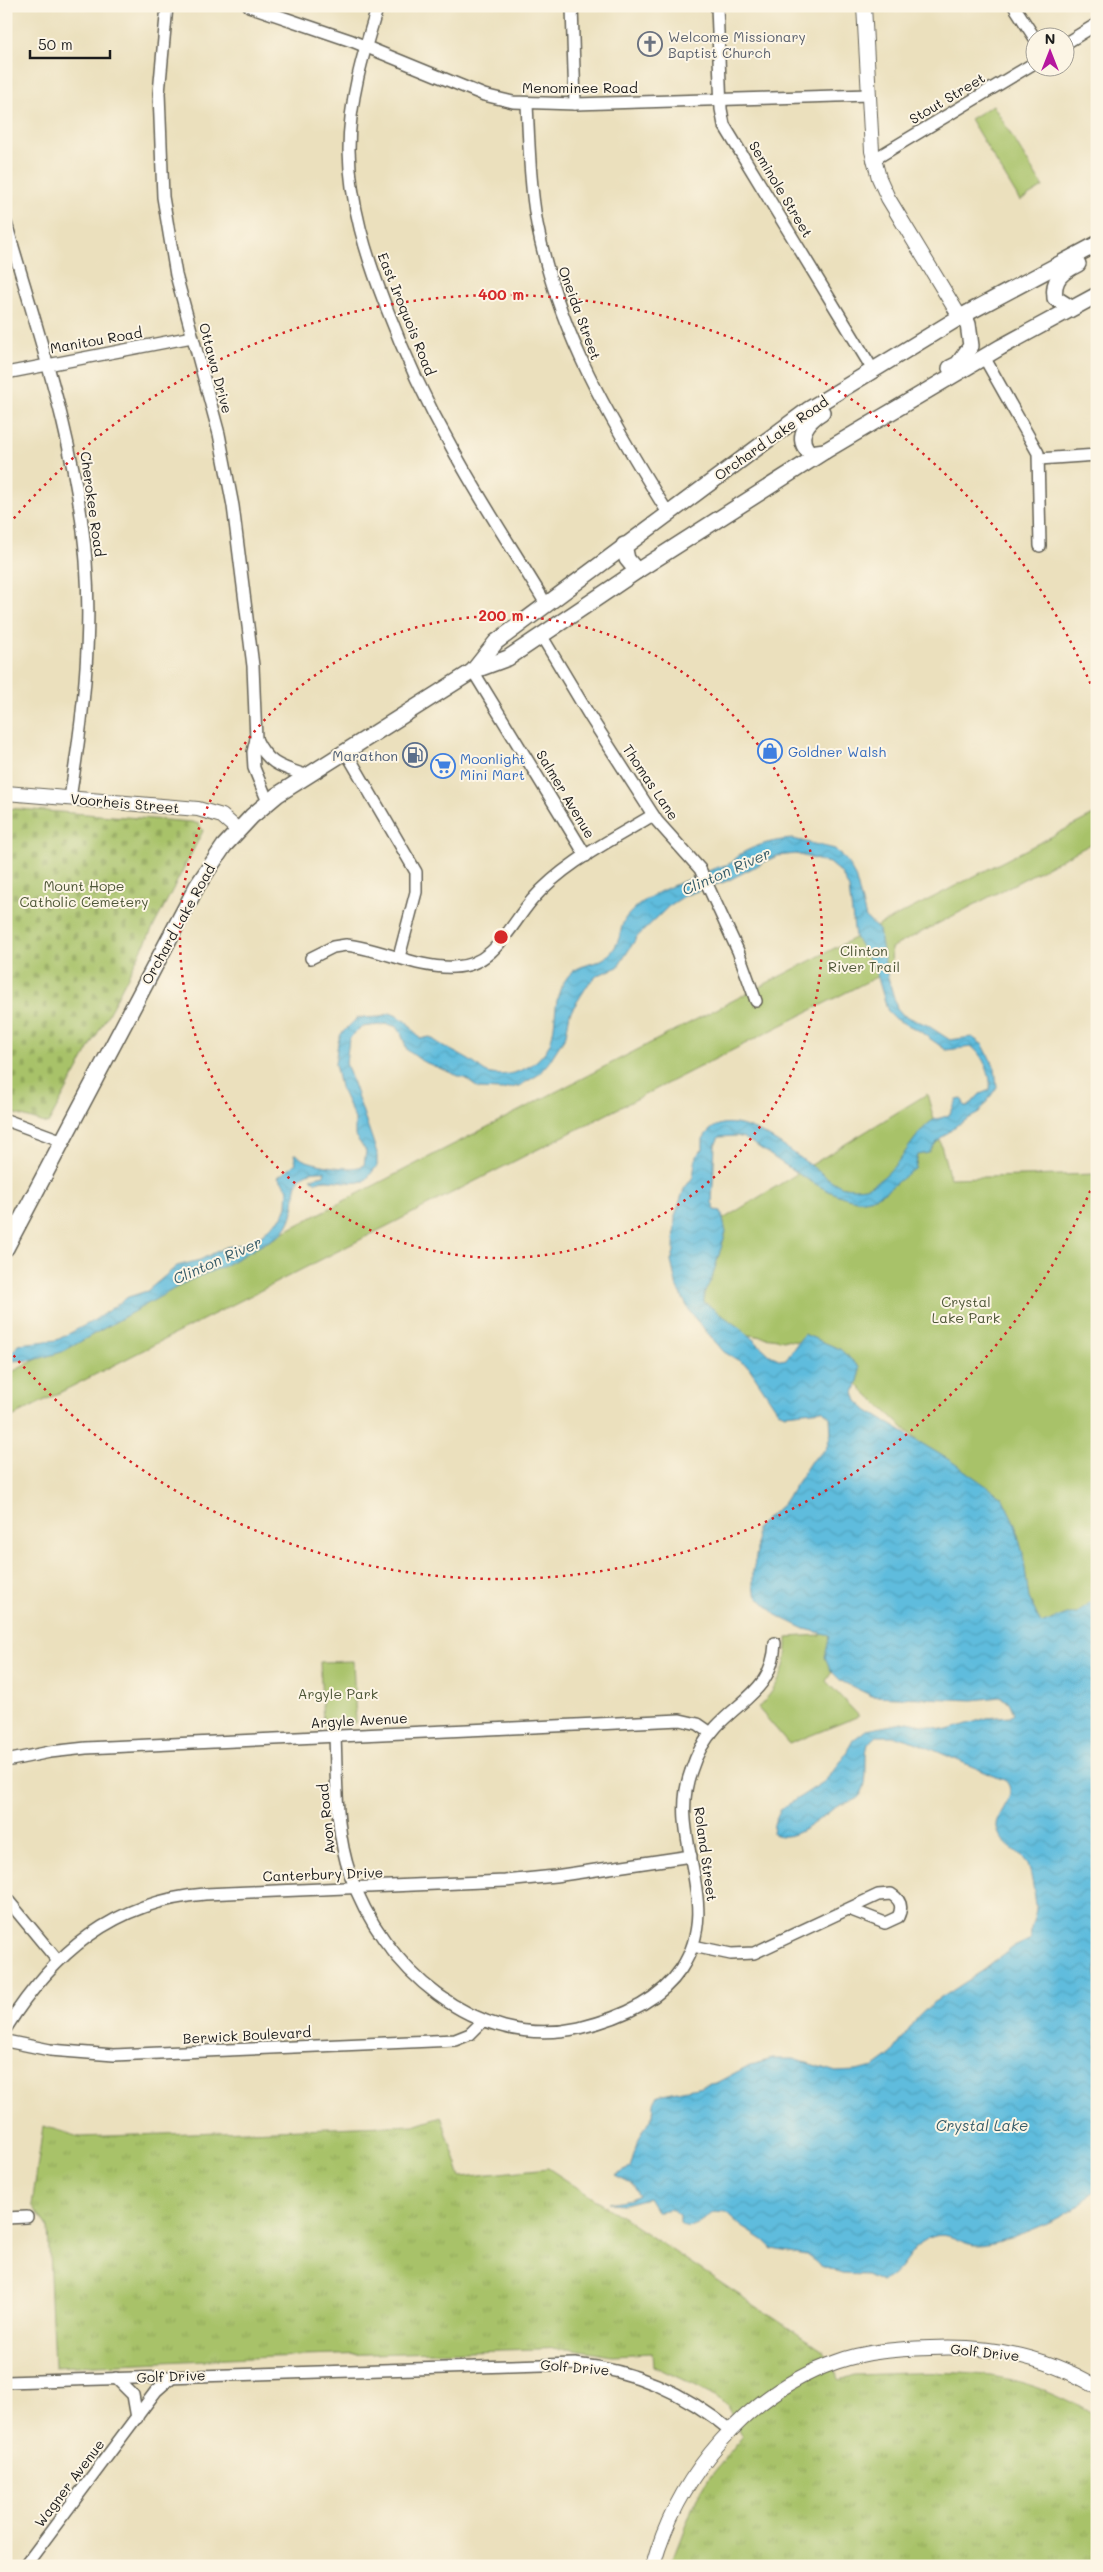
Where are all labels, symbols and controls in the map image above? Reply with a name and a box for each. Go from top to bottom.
place label: Welcome Missionary Baptist Church [668,27,806,62]
scale bar [30,28,110,60]
north arrow [1026,28,1076,78]
text: N [1045,29,1055,48]
church icon: Welcome Missionary Baptist Church [637,31,663,57]
text: 50 m [38,34,73,54]
street label: Stout Street [906,68,988,128]
street label: Menominee Road [522,78,638,97]
street label: Seminole Street [745,137,817,241]
street label: East Iroquois Road [374,250,440,378]
street label: Oneida Street [554,264,606,362]
text: 400 m [478,284,524,304]
street label: Ottawa Drive [195,321,237,415]
street label: Manitou Road [48,323,144,357]
street label: Orchard Lake Road [710,391,832,484]
street label: Cherokee Road [76,450,110,558]
text: 200 m [479,605,524,625]
shop icon: Goldner Walsh [757,738,783,764]
street label: Thomas Lane [619,740,683,824]
fuel station icon: Marathon [402,742,428,768]
place label: Goldner Walsh [788,742,886,761]
place label: Marathon [332,746,398,765]
street label: Salmer Avenue [532,746,600,842]
place label: Moonlight Mini Mart [460,749,526,784]
supermarket icon: Moonlight Mini Mart [430,753,456,779]
street label: Voorheis Street [70,789,180,817]
water label: Clinton River [679,842,774,899]
street label: Orchard Lake Road [137,860,219,988]
park label: Mount Hope Catholic Cemetery [19,876,149,911]
centre of rings [492,928,510,946]
park label: Clinton River Trail [828,941,900,976]
water label: Clinton River [170,1231,265,1288]
park label: Crystal Lake Park [932,1292,1000,1327]
park label: Argyle Park [298,1684,378,1703]
street label: Argyle Avenue [310,1708,408,1732]
street label: Avon Road [313,1783,339,1855]
street label: Roland Street [690,1806,722,1902]
street label: Canterbury Drive [262,1862,384,1886]
street label: Berwick Boulevard [182,2022,312,2048]
water label: Crystal Lake [936,2115,1028,2135]
street label: Golf Drive [950,2339,1020,2365]
street label: Golf Drive [540,2355,610,2379]
street label: Golf Drive [136,2365,206,2387]
street label: Wagner Avenue [30,2435,108,2531]

